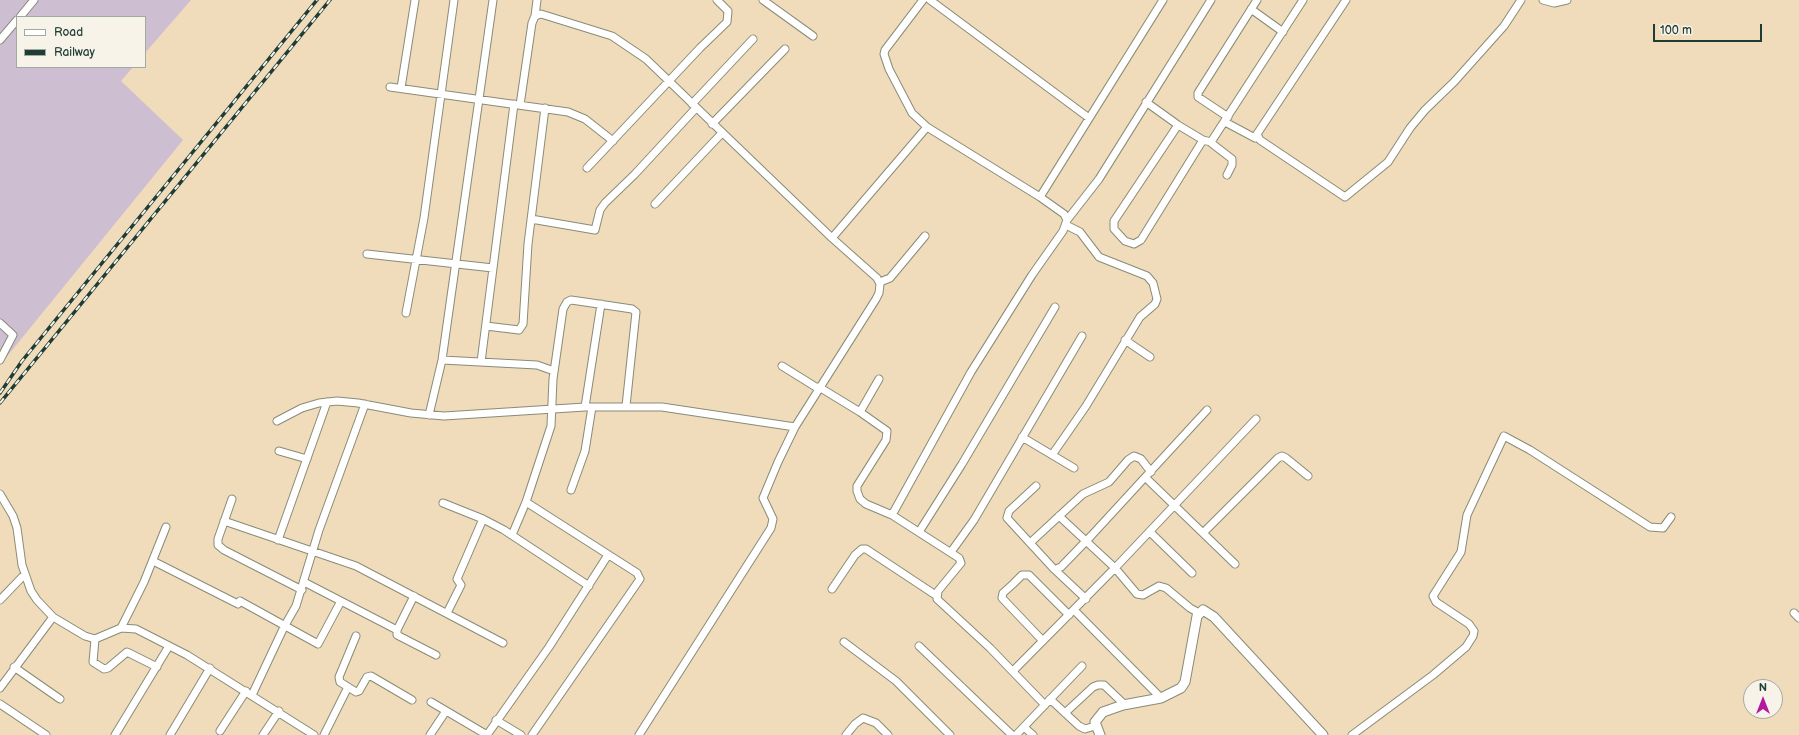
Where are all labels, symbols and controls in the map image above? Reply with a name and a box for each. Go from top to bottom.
legend [16,16,146,68]
scale bar [1655,16,1764,42]
text: 100 m [1660,23,1692,38]
text: Road [54,25,83,40]
text: Railway [54,45,95,60]
north arrow [1743,679,1783,719]
text: N [1759,681,1767,694]

